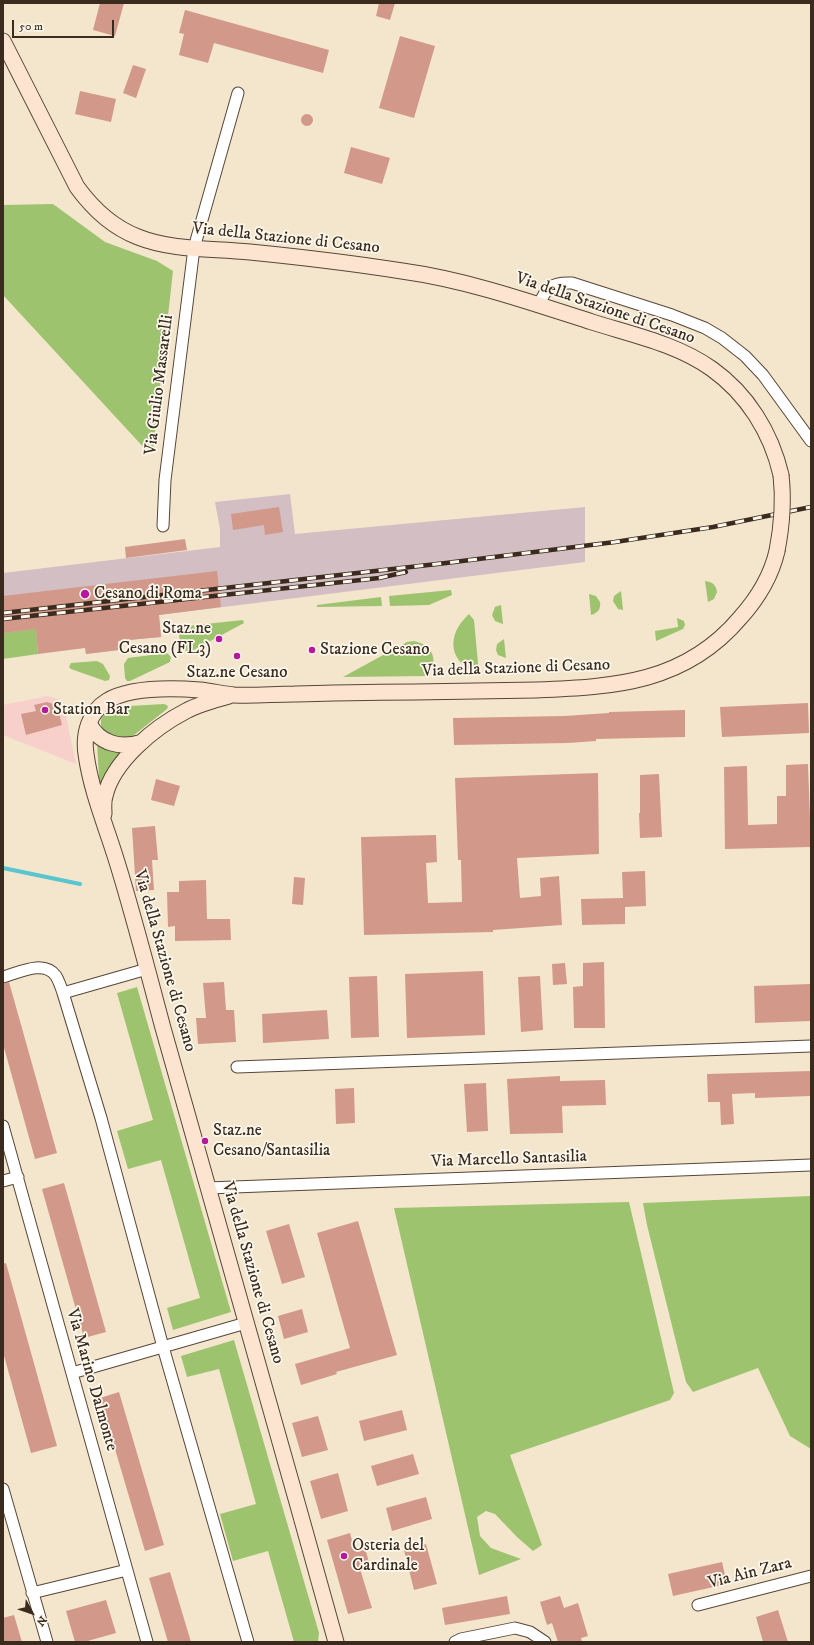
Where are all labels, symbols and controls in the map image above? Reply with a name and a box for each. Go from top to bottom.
scale bar [14,12,116,38]
text: 50 m [19,19,43,34]
street label: Via della Stazione di Cesano [191,219,381,259]
street label: Via della Stazione di Cesano [513,269,697,349]
street label: Via Giulio Massarelli [141,314,179,456]
place label: Cesano di Roma [94,584,202,604]
marker: Cesano di Roma [79,588,91,600]
place label: Staz.ne Cesano (FL3) [119,619,211,659]
marker: Staz.ne Cesano (FL3) [214,634,224,644]
place label: Stazione Cesano [320,640,429,660]
marker: Stazione Cesano [307,645,317,655]
marker: Staz.ne Cesano [232,651,242,661]
street label: Via della Stazione di Cesano [421,656,611,682]
place label: Staz.ne Cesano [187,663,287,683]
place label: Station Bar [53,700,130,720]
marker: Station Bar [40,705,50,715]
street label: Via della Stazione di Cesano [128,868,200,1054]
place label: Staz.ne Cesano/Santasilia [213,1121,330,1161]
marker: Staz.ne Cesano/Santasilia [200,1136,210,1146]
street label: Via Marcello Santasilia [431,1147,587,1173]
street label: Via della Stazione di Cesano [216,1180,288,1366]
street label: Via Marino Dalmonte [61,1306,121,1454]
place label: Osteria del Cardinale [352,1536,424,1576]
marker: Osteria del Cardinale [339,1551,349,1561]
street label: Via Ain Zara [706,1554,794,1594]
north arrow [12,1593,52,1633]
text: N [33,1613,49,1629]

